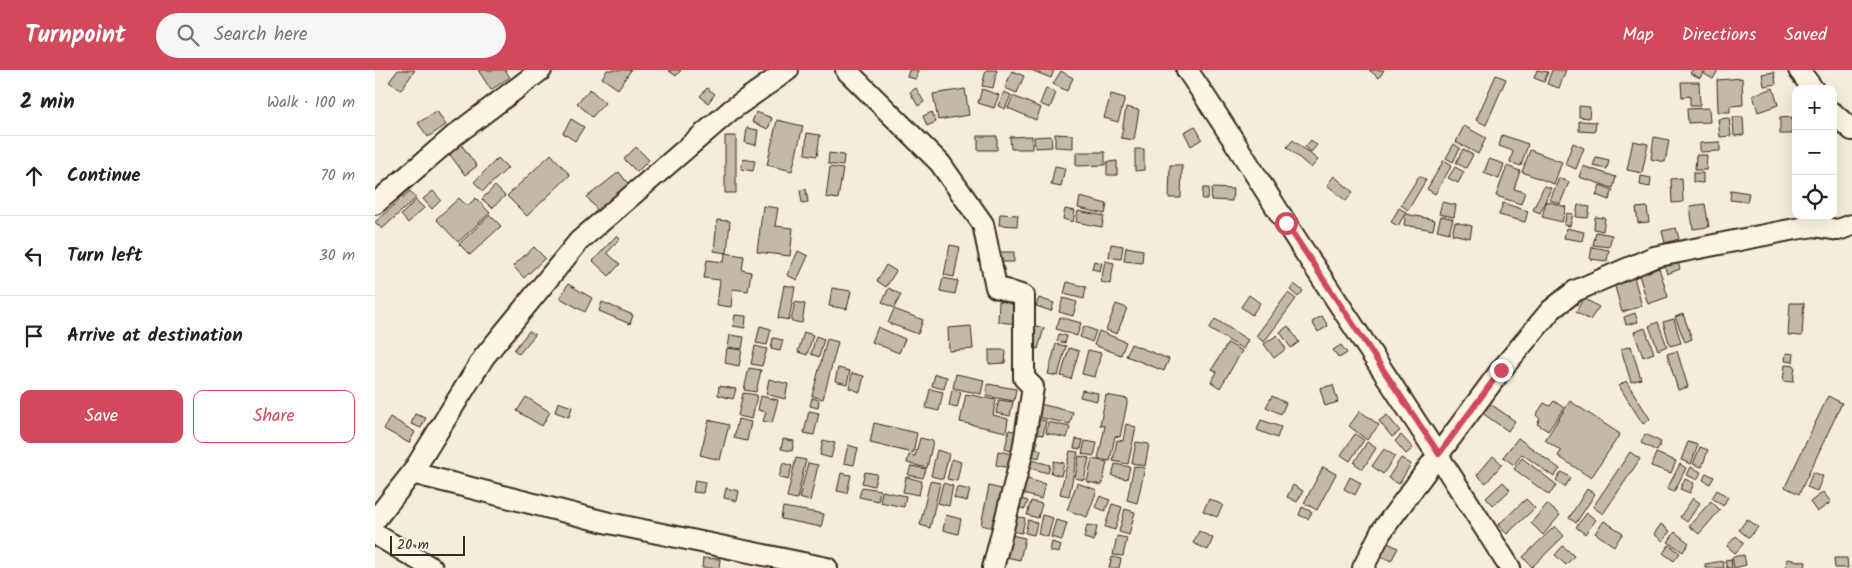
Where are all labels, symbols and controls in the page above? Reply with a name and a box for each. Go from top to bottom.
search box [156,13,506,58]
text: Turnpoint [25,16,126,55]
text: Search here [214,20,308,50]
icon: search [174,21,202,49]
text: Map [1622,21,1654,50]
text: Directions [1682,21,1756,50]
text: Saved [1784,21,1827,50]
map controls [1792,85,1837,220]
button: + [1792,85,1837,130]
text: 2 min [20,86,75,119]
text: Walk · 100 m [267,90,355,115]
button: − [1792,130,1837,175]
text: Continue [67,161,140,191]
icon: ahead [20,162,48,190]
text: 70 m [320,163,355,188]
button: locate [1792,175,1837,220]
route start [1275,212,1298,235]
text: Turn left [67,241,142,271]
icon: left [20,242,48,270]
text: 30 m [319,243,355,268]
text: Arrive at destination [67,321,243,351]
icon: arrive [20,322,48,350]
route end [1490,359,1513,382]
button: Save [20,390,183,443]
button: Share [193,390,355,443]
scale bar [390,533,465,556]
text: 20 m [397,534,429,556]

